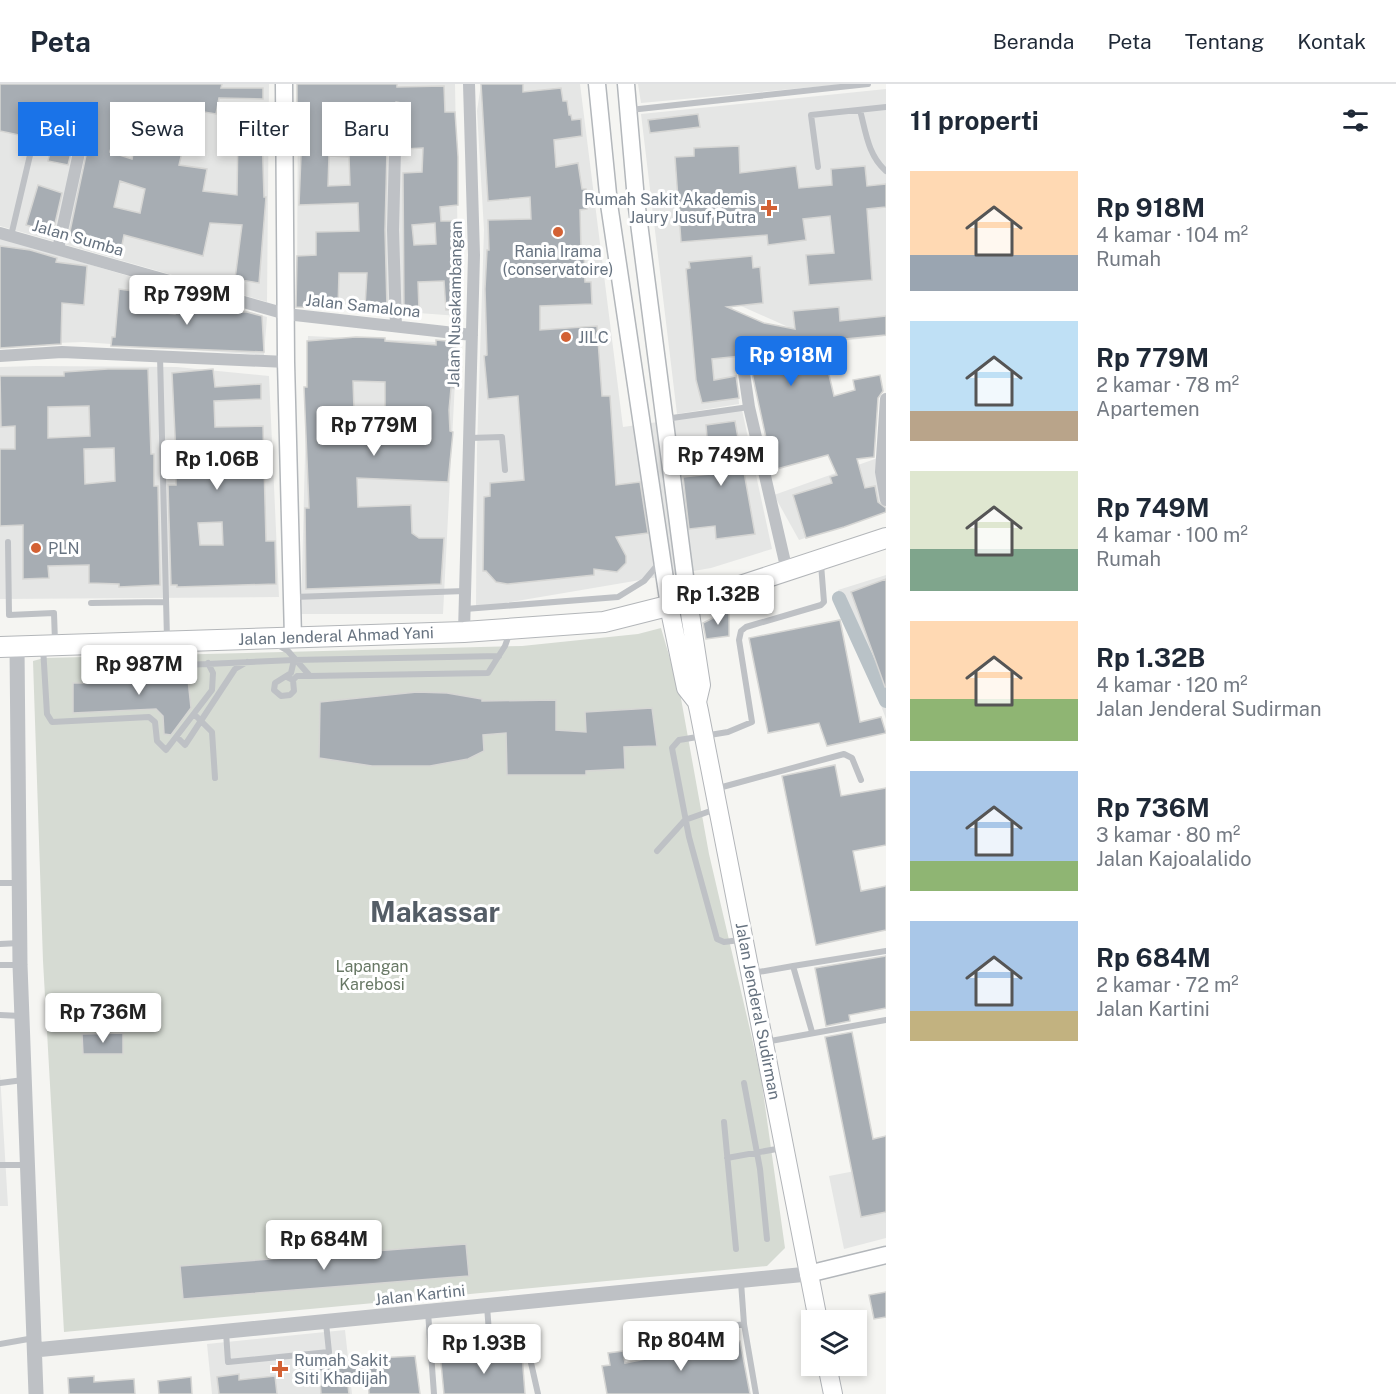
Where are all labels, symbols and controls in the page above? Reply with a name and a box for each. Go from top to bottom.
text: Peta [30,25,91,58]
text: Beranda [993,29,1074,54]
text: Peta [1107,29,1152,54]
text: Tentang [1185,29,1264,54]
text: Kontak [1297,29,1366,54]
chip: Beli [18,102,98,156]
chip: Sewa [110,102,205,156]
chip: Filter [217,102,310,156]
chip: Baru [322,102,411,156]
icon: filters [1339,104,1372,137]
text: 11 properti [910,105,1039,136]
place label: Rumah Sakit Akademis Jaury Jusuf Putra [584,190,756,227]
text: Rp 918M [1096,192,1205,223]
icon: home [958,195,1030,267]
marker: Rumah Sakit Akademis Jaury Jusuf Putra [760,199,778,217]
street label: Jalan Sumba [30,216,126,260]
street label: Jalan Nusakambangan [444,220,466,388]
text: 4 kamar · 104 m² [1096,223,1248,247]
marker: Rania Irama (conservatoire) [551,225,565,239]
place label: Rania Irama (conservatoire) [503,242,613,279]
text: Rumah [1096,247,1161,271]
pin: Rp 799M [132,275,242,326]
text: Rp 799M [143,282,231,306]
street label: Jalan Samalona [305,291,421,321]
place label: JILC [578,328,609,347]
marker: JILC [559,330,573,344]
pin: Rp 918M [736,336,846,387]
text: Rp 779M [1096,342,1209,373]
text: Rp 918M [749,343,833,367]
icon: home [958,345,1030,417]
text: 2 kamar · 78 m² [1096,373,1239,397]
text: Apartemen [1096,397,1200,421]
pin: Rp 779M [319,406,429,457]
text: Rp 779M [331,413,417,437]
pin: Rp 749M [666,436,776,487]
pin: Rp 1.06B [155,440,279,491]
text: Rp 749M [677,443,765,467]
text: Rp 1.06B [175,447,259,471]
text: Rp 749M [1096,492,1210,523]
icon: home [958,495,1030,567]
text: 4 kamar · 100 m² [1096,523,1248,547]
place label: PLN [48,539,80,558]
marker: PLN [29,541,43,555]
text: Rumah [1096,547,1161,571]
pin: Rp 1.32B [656,575,780,626]
text: Rp 1.32B [676,582,760,606]
street label: Jalan Jenderal Ahmad Yani [238,623,434,649]
text: Rp 1.32B [1096,642,1205,673]
pin: Rp 987M [84,645,194,696]
icon: home [958,645,1030,717]
text: Rp 987M [95,652,183,676]
text: 4 kamar · 120 m² [1096,673,1248,697]
text: Jalan Jenderal Sudirman [1096,697,1321,721]
text: Rp 736M [1096,792,1210,823]
icon: home [958,795,1030,867]
text: 3 kamar · 80 m² [1096,823,1240,847]
text: Jalan Kajoalalido [1096,847,1251,871]
district label: Makassar [370,895,500,928]
street label: Jalan Jenderal Sudirman [731,921,785,1101]
text: Rp 684M [1096,942,1211,973]
icon: home [958,945,1030,1017]
park label: Lapangan Karebosi [335,957,409,994]
text: 2 kamar · 72 m² [1096,973,1239,997]
pin: Rp 736M [48,993,158,1044]
text: Jalan Kartini [1096,997,1210,1021]
text: Rp 736M [59,1000,147,1024]
pin: Rp 684M [269,1220,379,1271]
text: Rp 684M [280,1227,368,1251]
street label: Jalan Kartini [374,1281,466,1309]
map controls [801,1310,867,1376]
button: layers [801,1310,867,1376]
pin: Rp 804M [626,1321,736,1372]
pin: Rp 1.93B [422,1324,546,1375]
text: Rp 804M [637,1328,725,1352]
text: Rp 1.93B [442,1331,526,1355]
place label: Rumah Sakit Siti Khadijah [294,1351,389,1388]
marker: Rumah Sakit Siti Khadijah [271,1360,289,1378]

